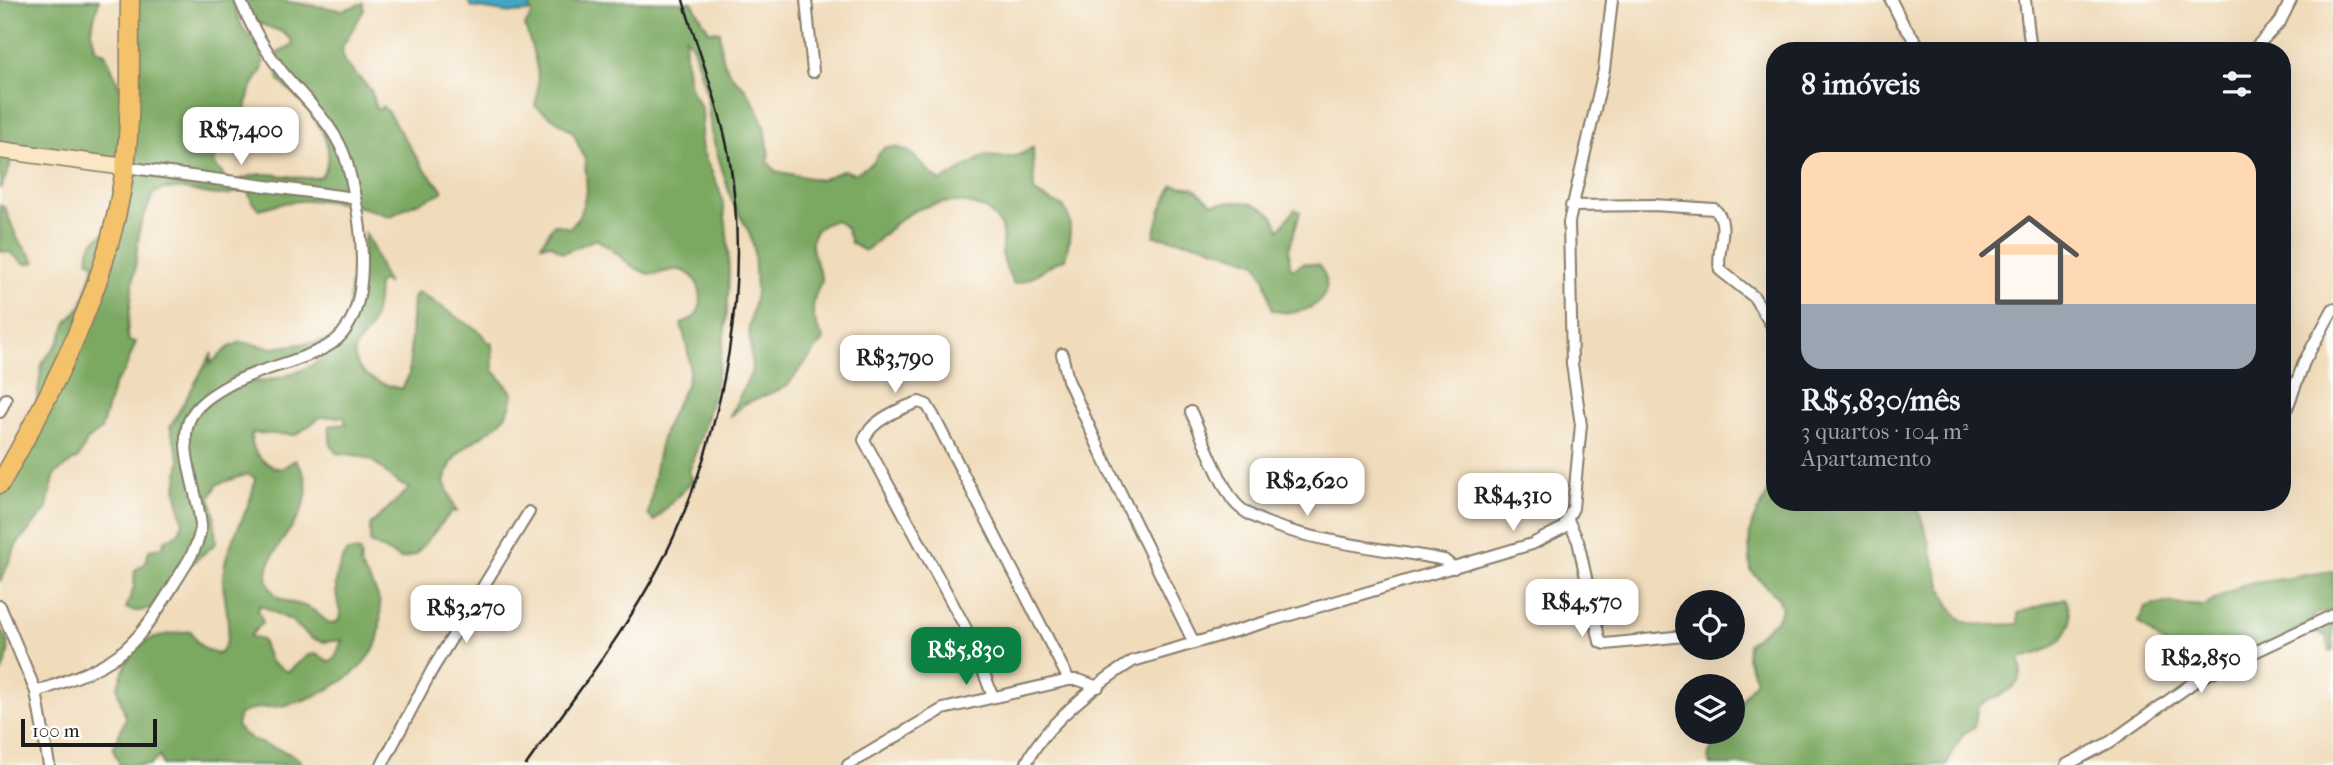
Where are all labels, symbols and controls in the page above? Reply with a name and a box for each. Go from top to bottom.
icon: filters [2218,65,2256,103]
text: 8 imóveis [1801,67,1920,102]
pin: R$7,400 [176,108,306,167]
text: R$7,400 [199,116,283,143]
icon: home [1966,197,2092,323]
pin: R$3,790 [830,336,960,395]
text: R$3,790 [856,344,934,371]
text: R$5,830/mês [1801,383,1960,418]
text: 3 quartos · 104 m² [1801,418,1968,445]
text: Apartamento [1801,445,1931,472]
pin: R$2,620 [1242,458,1372,518]
text: R$2,620 [1266,467,1348,494]
pin: R$4,310 [1448,474,1578,533]
text: R$4,310 [1474,482,1552,509]
pin: R$4,570 [1517,580,1647,639]
pin: R$3,270 [401,586,531,645]
text: R$4,570 [1542,588,1622,615]
map controls [1675,590,1745,744]
button: locate [1675,590,1745,660]
text: R$3,270 [426,594,506,621]
pin: R$5,830 [901,628,1031,687]
text: R$5,830 [927,636,1005,663]
pin: R$2,850 [2136,636,2266,695]
text: R$2,850 [2161,644,2241,671]
button: layers [1675,674,1745,744]
scale bar [21,716,158,748]
text: 100 m [32,720,80,742]

